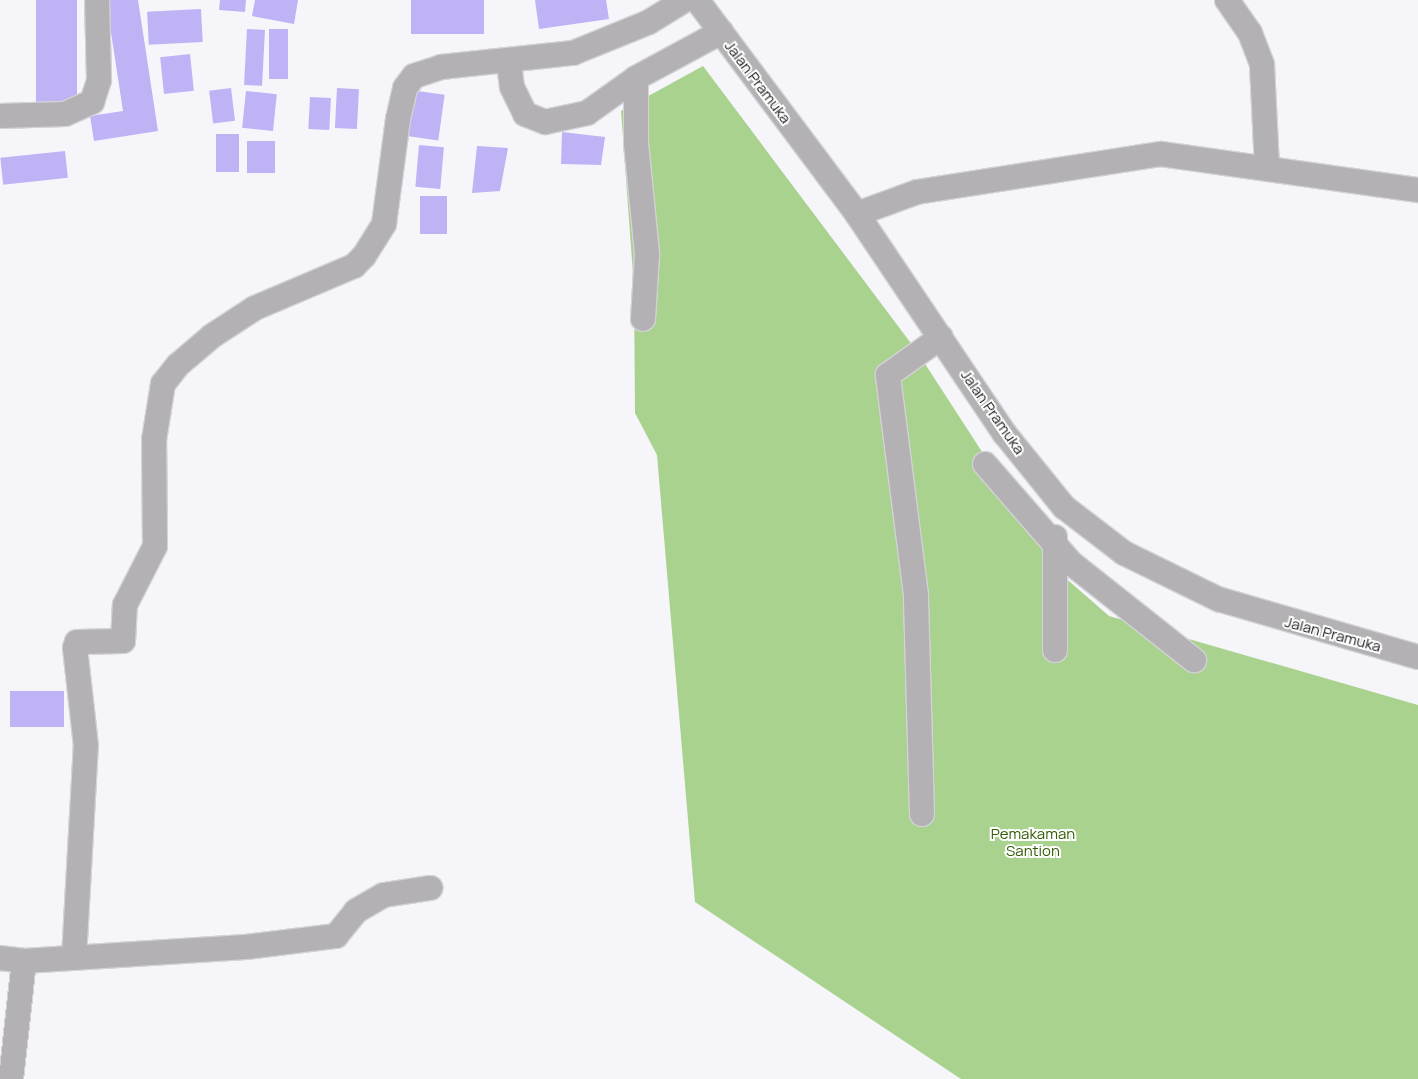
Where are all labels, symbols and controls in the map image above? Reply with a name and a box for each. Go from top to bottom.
street label: Jalan Pramuka [721,37,795,127]
street label: Jalan Pramuka [957,366,1029,458]
street label: Jalan Pramuka [1283,613,1383,655]
park label: Pemakaman Santion [991,824,1075,859]

